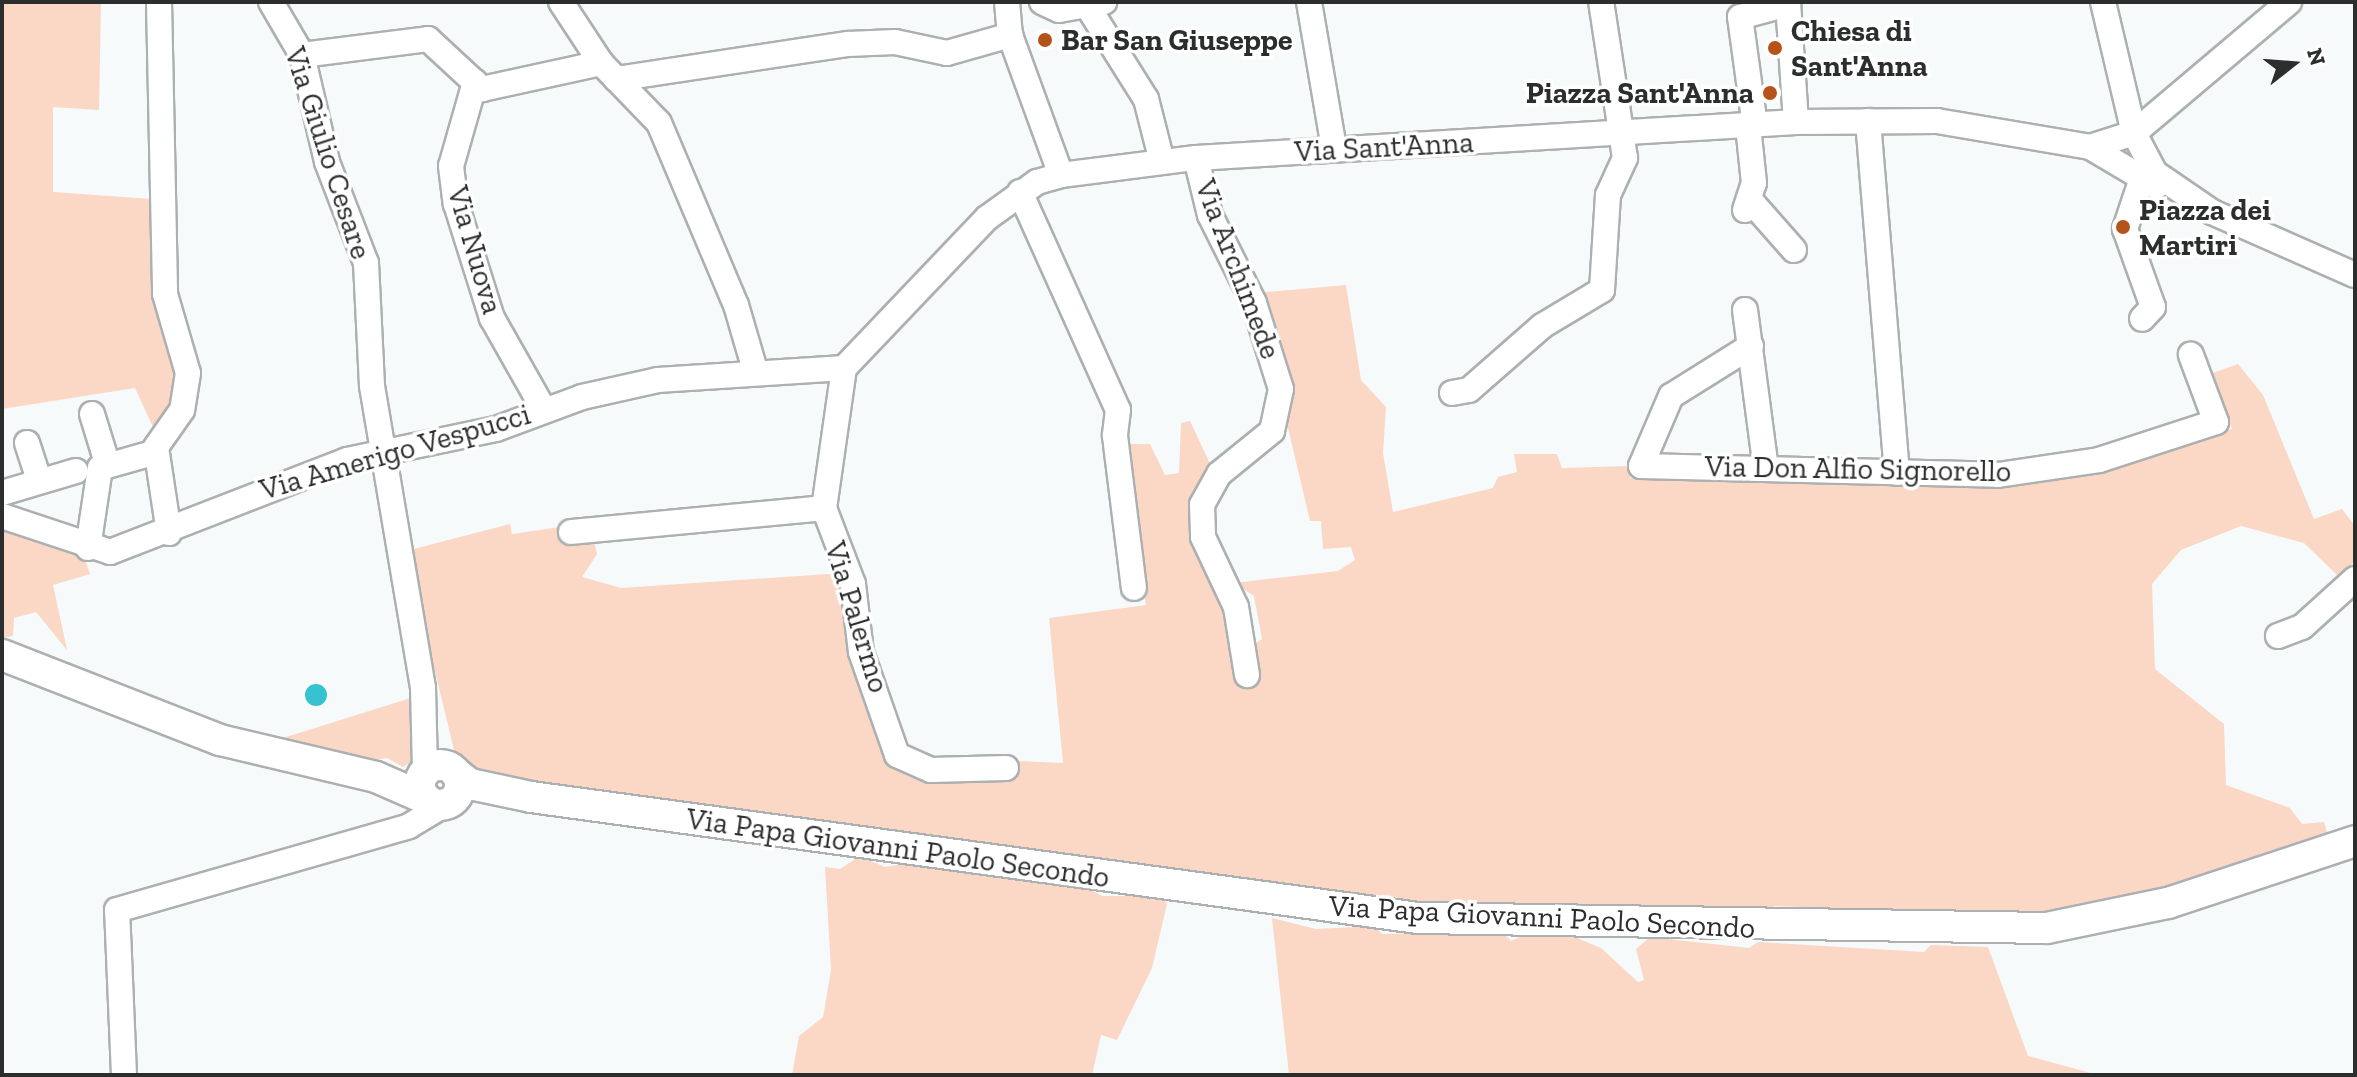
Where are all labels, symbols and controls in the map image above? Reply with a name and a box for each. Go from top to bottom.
place label: Chiesa di Sant'Anna [1791,13,1928,84]
place label: Bar San Giuseppe [1061,22,1293,58]
north arrow [2253,24,2333,104]
marker: Bar San Giuseppe [1036,31,1054,49]
marker: Chiesa di Sant'Anna [1766,39,1784,57]
street label: Via Giulio Cesare [277,42,379,264]
text: N [2301,45,2332,69]
place label: Piazza Sant'Anna [1526,75,1754,111]
marker: Piazza Sant'Anna [1761,84,1779,102]
street label: Via Sant'Anna [1293,124,1475,170]
street label: Via Archimede [1187,174,1289,364]
street label: Via Nuova [440,182,510,318]
place label: Piazza dei Martiri [2139,192,2271,262]
marker: Piazza dei Martiri [2114,218,2132,236]
street label: Via Amerigo Vespucci [255,396,535,508]
street label: Via Don Alfio Signorello [1704,448,2012,490]
street label: Via Palermo [817,537,897,697]
street label: Via Papa Giovanni Paolo Secondo [684,800,1112,896]
street label: Via Papa Giovanni Paolo Secondo [1328,888,1756,946]

